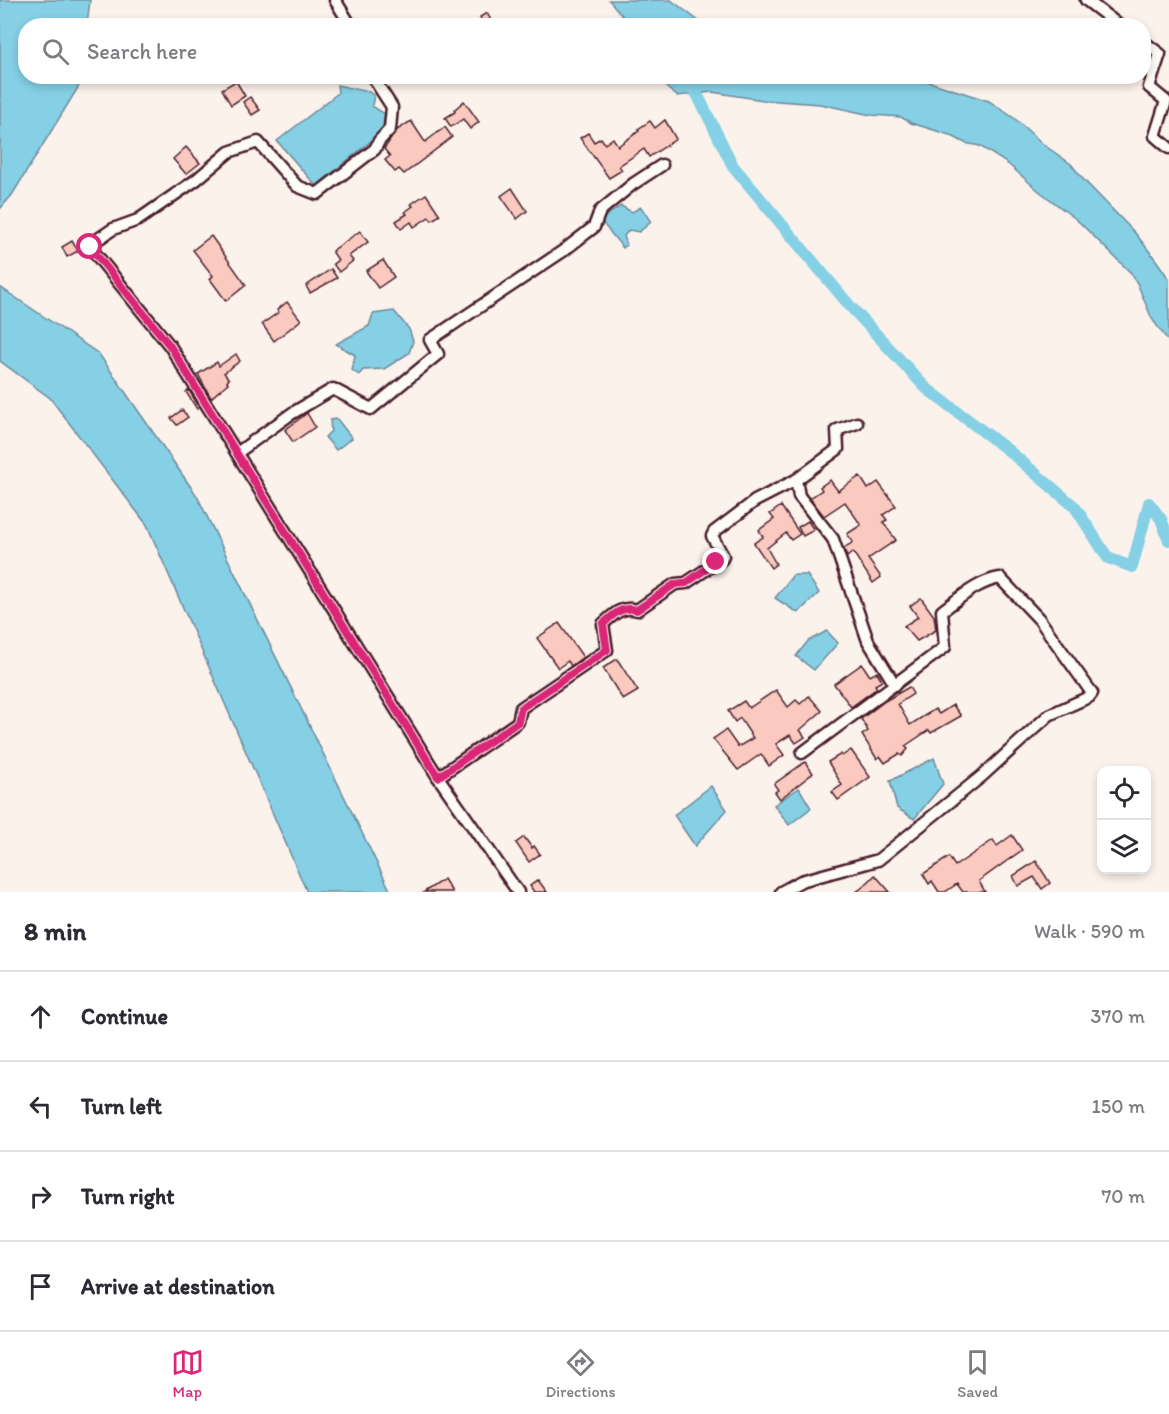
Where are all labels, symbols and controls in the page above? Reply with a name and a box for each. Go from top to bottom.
search box [18,18,1151,84]
icon: search [39,35,72,68]
text: Search here [87,38,197,65]
route start [76,233,102,259]
route end [702,548,728,574]
map controls [1097,766,1151,874]
button: locate [1097,766,1151,820]
button: layers [1097,820,1151,874]
text: 8 min [24,915,86,947]
text: Walk · 590 m [1034,919,1145,943]
icon: ahead [24,1000,57,1033]
text: Continue [81,1003,168,1030]
text: 370 m [1091,1004,1145,1028]
icon: left [24,1090,57,1123]
text: Turn left [81,1093,162,1120]
text: 150 m [1092,1094,1145,1118]
icon: right [24,1180,57,1213]
text: Turn right [81,1183,175,1210]
text: 70 m [1101,1184,1145,1208]
icon: arrive [24,1270,57,1303]
text: Arrive at destination [81,1273,275,1300]
tab: Map [171,1346,204,1401]
tab: Directions [545,1346,616,1401]
tab: Saved [957,1346,998,1401]

